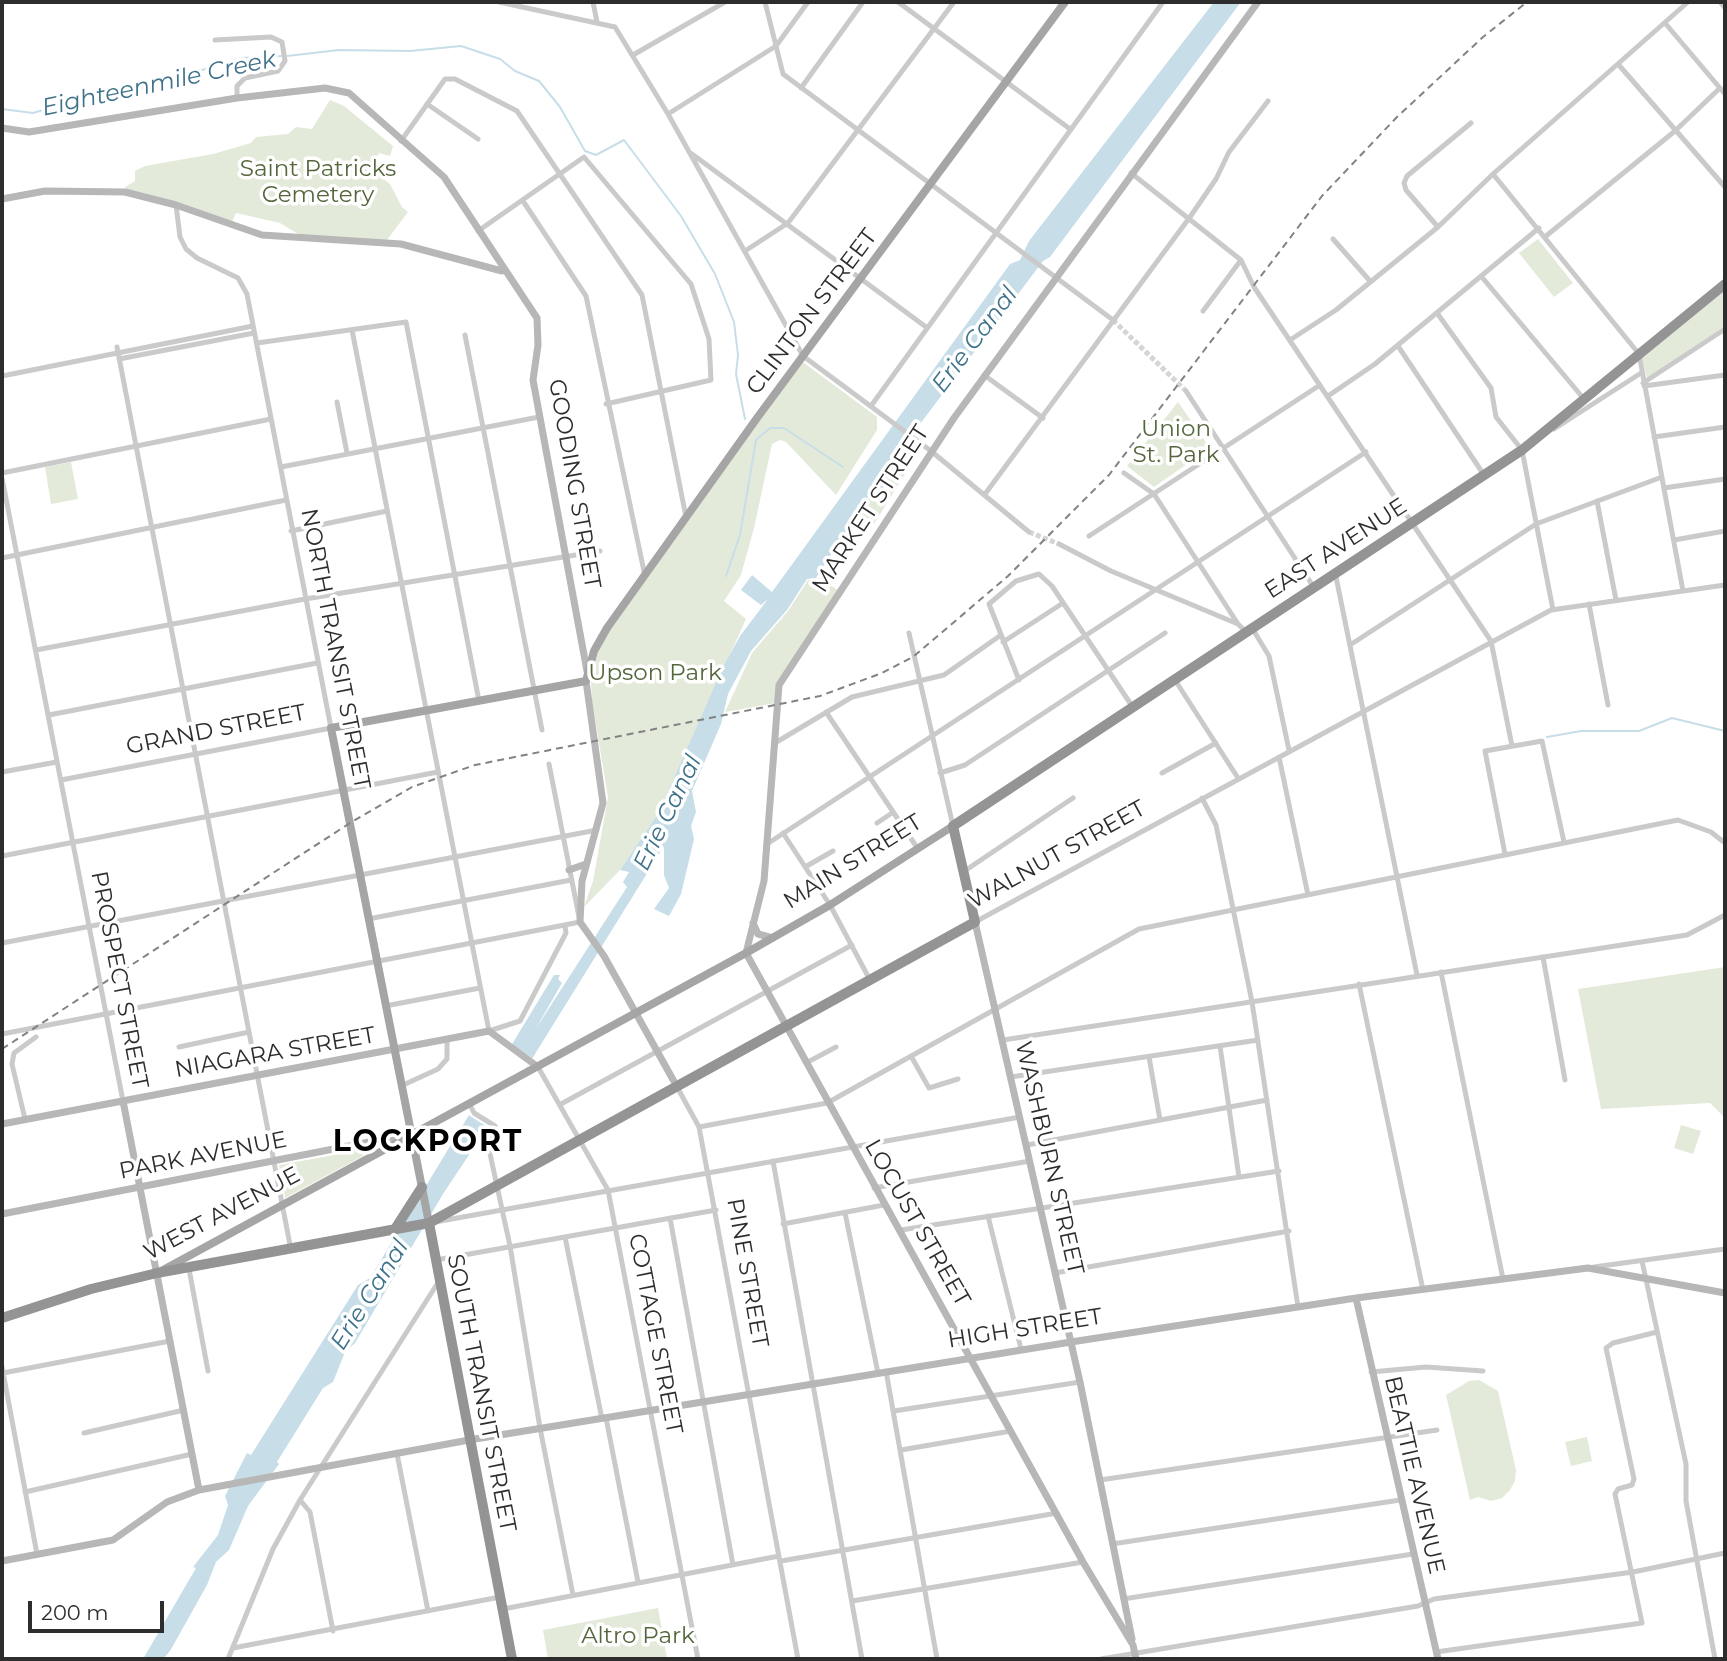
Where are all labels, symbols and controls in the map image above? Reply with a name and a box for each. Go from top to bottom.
water label: Eighteenmile Creek [39,45,279,123]
park label: Saint Patricks Cemetery [240,155,396,209]
street label: CLINTON STREET [741,224,883,400]
water label: Erie Canal [926,282,1024,398]
street label: GOODING STREET [542,377,606,591]
park label: Union St. Park [1132,415,1220,469]
street label: MARKET STREET [807,420,935,598]
street label: EAST AVENUE [1260,493,1412,605]
street label: NORTH TRANSIT STREET [294,506,376,792]
park label: Upson Park [588,659,722,687]
street label: GRAND STREET [124,699,308,761]
water label: Erie Canal [628,751,708,875]
street label: WALNUT STREET [964,795,1150,915]
street label: MAIN STREET [779,808,927,916]
street label: PROSPECT STREET [84,869,154,1091]
street label: NIAGARA STREET [173,1022,377,1084]
street label: WASHBURN STREET [1009,1039,1089,1277]
district label: LOCKPORT [334,1124,522,1160]
street label: PARK AVENUE [117,1126,289,1186]
street label: LOCUST STREET [858,1135,976,1311]
street label: WEST AVENUE [139,1161,305,1267]
street label: PINE STREET [720,1196,774,1350]
street label: COTTAGE STREET [622,1231,688,1437]
water label: Erie Canal [325,1235,415,1355]
street label: SOUTH TRANSIT STREET [441,1252,521,1534]
street label: HIGH STREET [946,1303,1104,1355]
street label: BEATTIE AVENUE [1378,1373,1450,1577]
scale bar [32,1588,168,1632]
text: 200 m [41,1600,108,1625]
park label: Altro Park [581,1622,695,1650]

